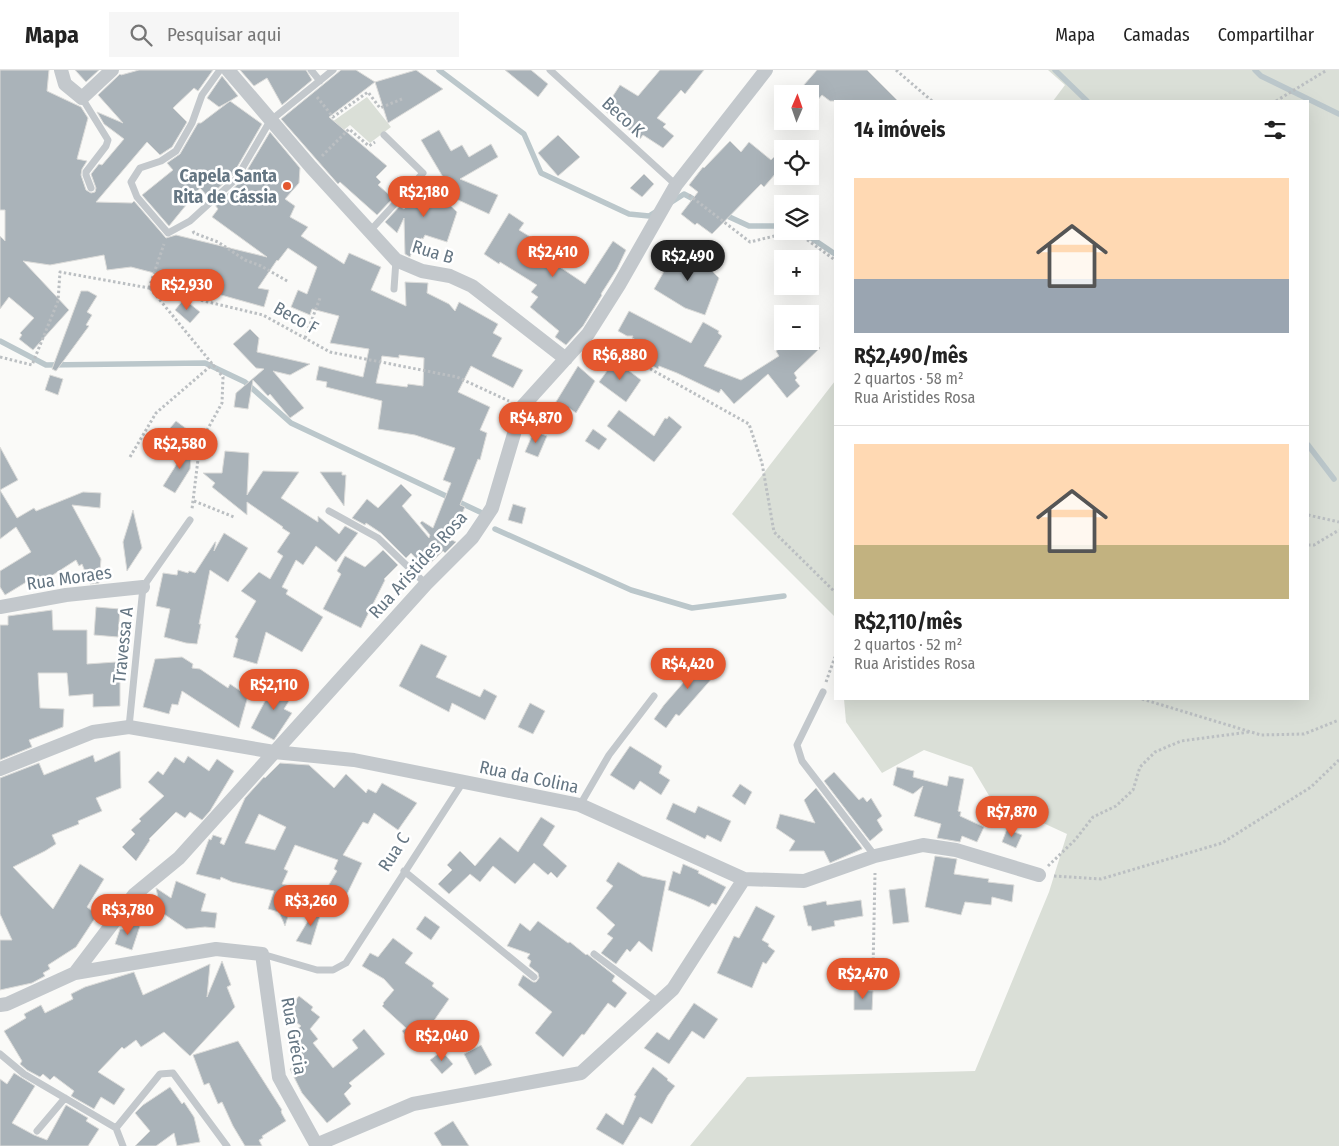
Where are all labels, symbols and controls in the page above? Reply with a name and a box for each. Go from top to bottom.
search box [109,12,459,57]
text: Mapa [25,21,79,49]
icon: search [127,21,155,49]
text: Pesquisar aqui [167,23,281,46]
text: Mapa [1055,24,1095,46]
text: Camadas [1123,24,1190,46]
text: Compartilhar [1218,24,1314,46]
north arrow [774,85,819,130]
map controls [774,85,819,350]
street label: Beco K [597,92,649,142]
icon: filters [1261,116,1289,144]
text: 14 imóveis [854,117,946,143]
button: locate [774,140,819,185]
place label: Capela Santa Rita de Cássia [173,165,277,208]
pin: R$2,180 [378,176,470,218]
marker: Capela Santa Rita de Cássia [281,180,293,192]
text: R$2,180 [399,182,449,201]
button: layers [774,195,819,240]
icon: home [1027,211,1117,301]
street label: Rua B [410,235,457,269]
pin: R$2,410 [507,236,599,278]
pin: R$2,490 [642,240,734,282]
text: R$2,410 [528,242,578,261]
text: R$2,490 [662,246,714,265]
button: + [774,250,819,295]
pin: R$2,930 [141,268,233,311]
text: R$2,930 [161,275,213,294]
street label: Beco F [270,297,322,339]
button: − [774,305,819,350]
pin: R$6,880 [574,338,666,381]
text: R$2,490/mês [854,343,968,369]
text: R$6,880 [593,345,647,364]
text: 2 quartos · 58 m² [854,369,963,388]
text: Rua Aristides Rosa [854,388,975,407]
pin: R$4,870 [490,402,582,444]
text: R$4,870 [510,408,562,427]
pin: R$2,580 [134,428,226,470]
text: R$2,580 [154,434,206,453]
icon: home [1027,476,1117,566]
street label: Rua Aristides Rosa [364,507,472,623]
street label: Rua Moraes [25,561,113,595]
street label: Travessa A [108,605,138,684]
text: R$2,110/mês [854,609,962,635]
text: 2 quartos · 52 m² [854,635,962,654]
pin: R$4,420 [642,648,734,690]
text: R$4,420 [662,654,714,673]
text: Rua Aristides Rosa [854,654,975,673]
pin: R$2,110 [228,668,320,711]
text: R$2,110 [250,675,298,694]
street label: Rua da Colina [477,756,581,798]
pin: R$7,870 [966,796,1058,838]
text: R$7,870 [987,802,1037,821]
street label: Rua C [373,829,415,875]
pin: R$3,260 [265,884,357,927]
text: R$3,260 [285,891,337,910]
pin: R$3,780 [82,894,174,936]
text: R$3,780 [102,900,154,919]
pin: R$2,470 [817,958,909,1000]
text: R$2,470 [838,964,888,983]
street label: Rua Grécia [276,996,312,1077]
pin: R$2,040 [396,1020,488,1062]
text: R$2,040 [415,1026,469,1045]

